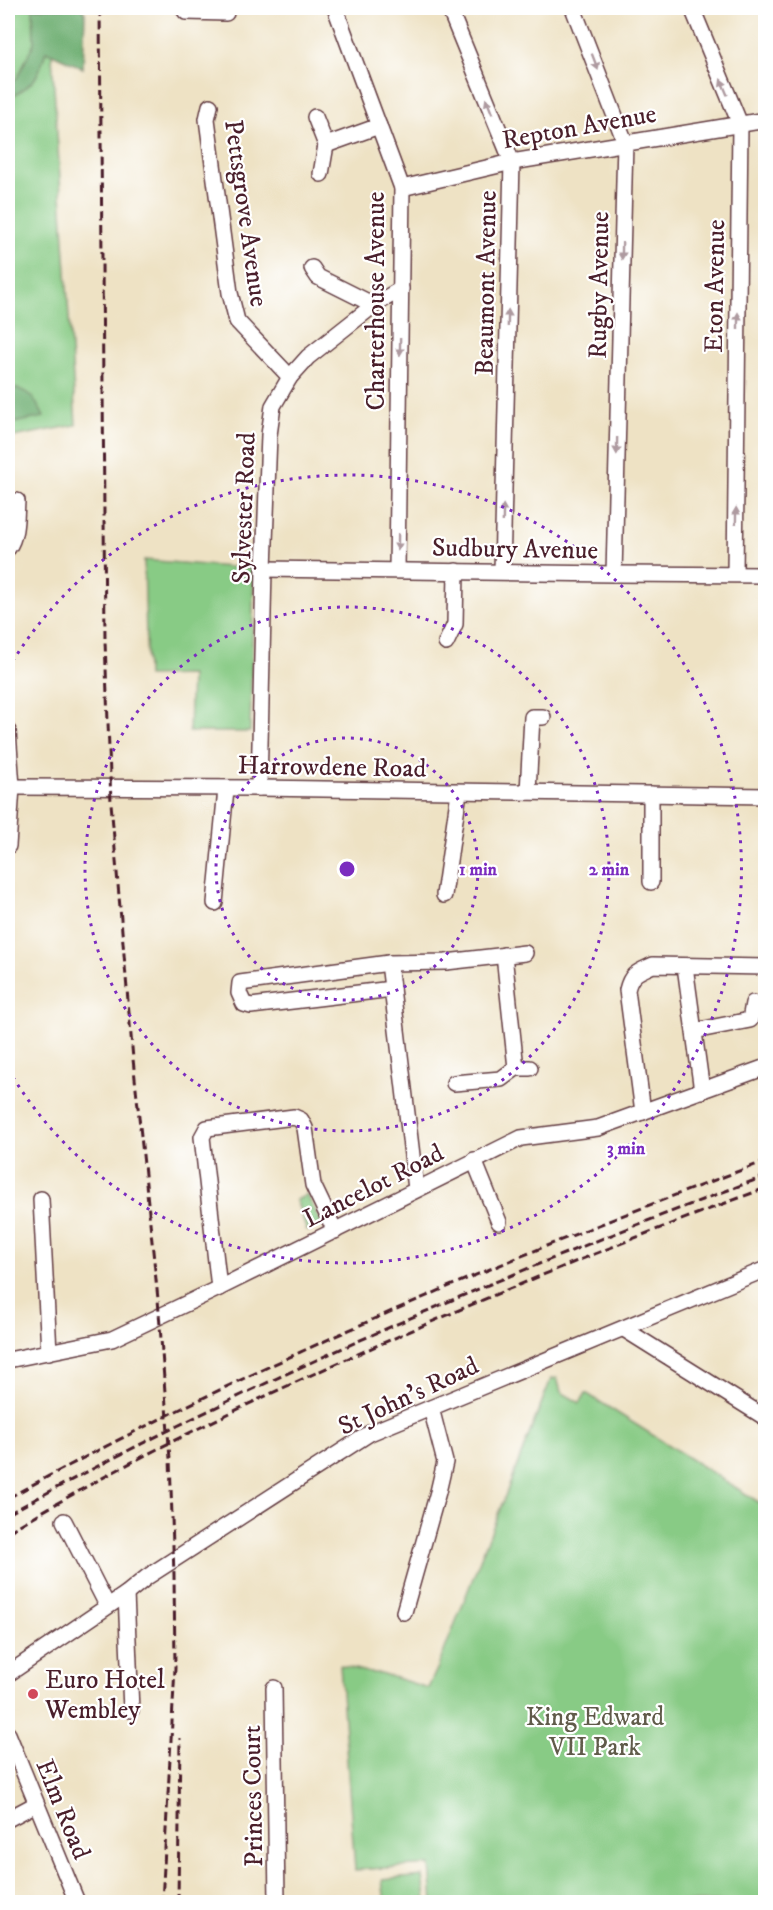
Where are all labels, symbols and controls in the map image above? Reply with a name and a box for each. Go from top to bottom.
one-way arrow [590,53,600,71]
one-way arrow [719,78,728,96]
one-way arrow [484,97,494,115]
street label: Repton Avenue [500,98,659,157]
street label: Pettsgrove Avenue [216,118,275,309]
street label: Beaumont Avenue [468,190,505,376]
street label: Charterhouse Avenue [360,191,393,411]
street label: Rugby Avenue [582,211,617,359]
street label: Eton Avenue [698,219,733,353]
one-way arrow [618,242,627,261]
one-way arrow [503,309,513,328]
one-way arrow [733,311,743,330]
one-way arrow [396,338,405,357]
street label: Sylvester Road [225,432,264,585]
one-way arrow [613,437,622,456]
one-way arrow [499,503,508,522]
one-way arrow [731,506,741,525]
street label: Sudbury Avenue [431,532,598,567]
one-way arrow [393,533,403,552]
street label: Harrowdene Road [237,749,427,786]
centre of rings [337,859,357,879]
text: 1 min [459,859,498,881]
text: 2 min [589,859,630,881]
street label: Lancelot Road [298,1137,450,1236]
text: 3 min [607,1138,646,1160]
street label: St John's Road [333,1349,484,1443]
place label: Euro Hotel Wembley [44,1664,165,1727]
marker: Euro Hotel Wembley [26,1687,40,1701]
park label: King Edward VII Park [526,1701,664,1764]
street label: Princes Court [236,1725,271,1867]
street label: Elm Road [28,1755,98,1865]

